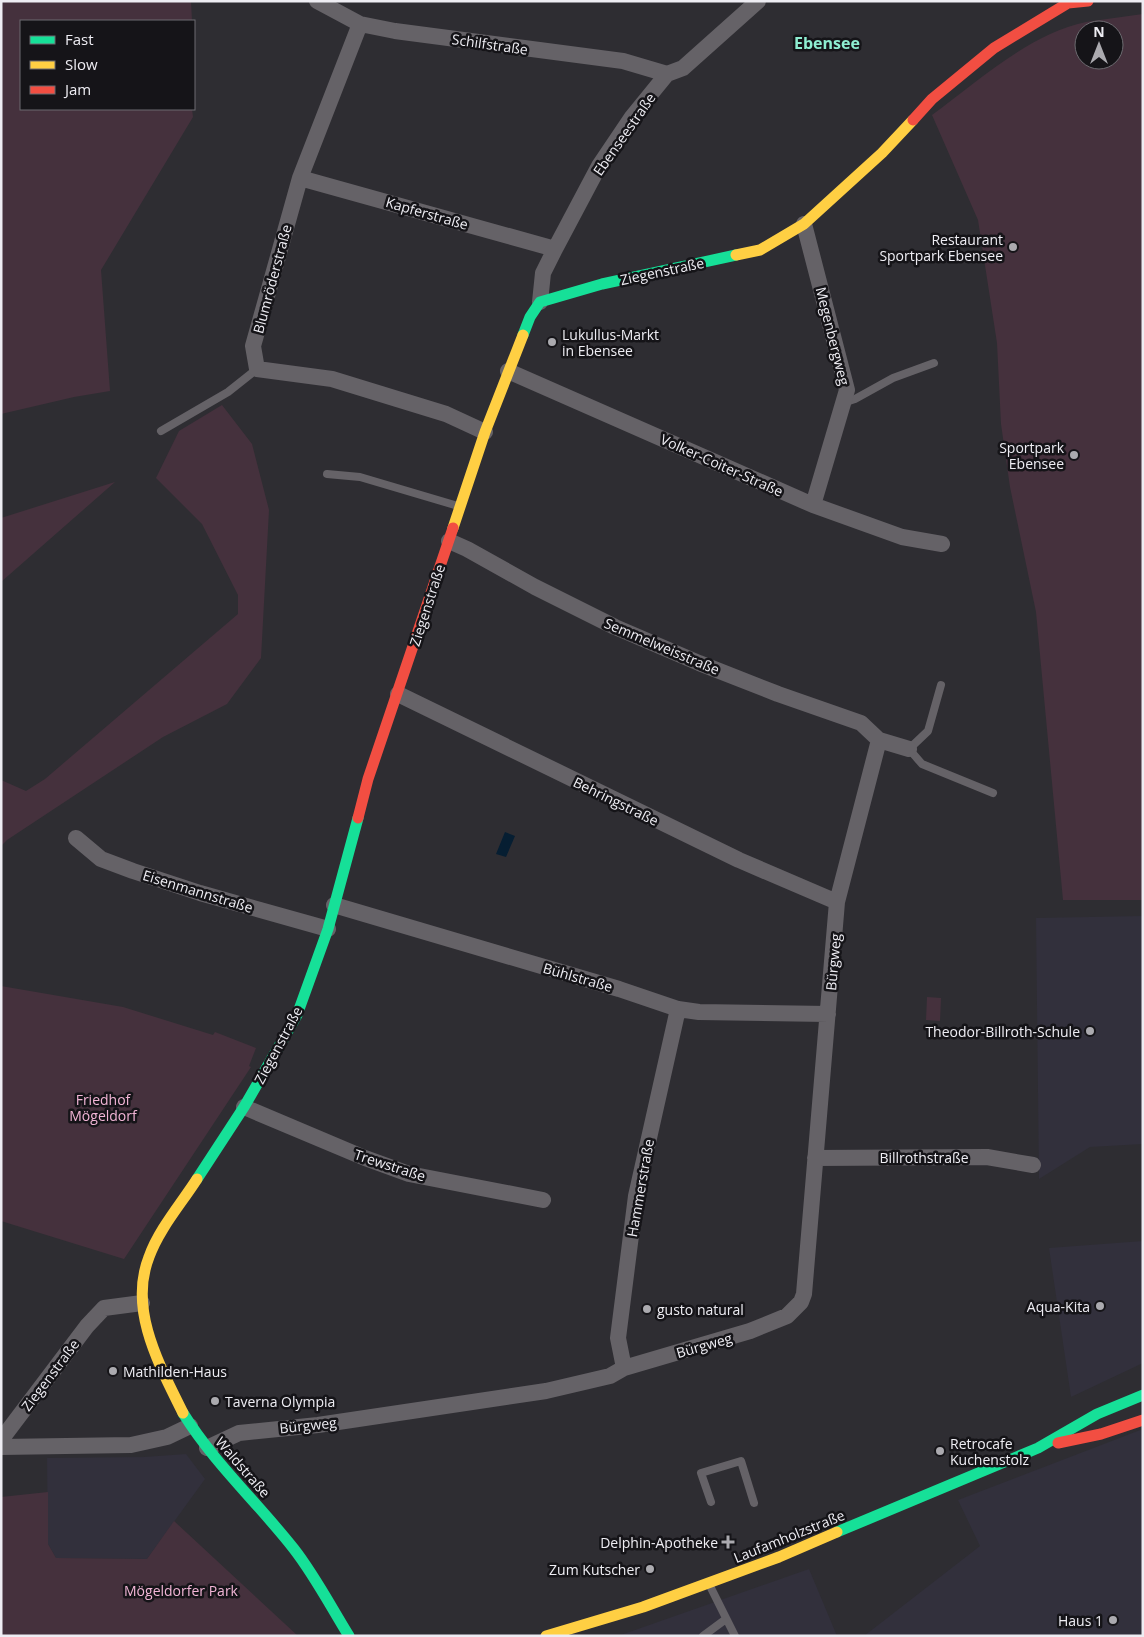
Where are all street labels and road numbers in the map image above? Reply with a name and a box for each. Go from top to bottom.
street label: Schilfstraße [451,29,529,59]
street label: Ebenseestraße [588,89,660,179]
street label: Kapferstraße [384,192,471,234]
street label: Blumröderstraße [248,222,296,336]
street label: Ziegenstraße [618,253,706,289]
street label: Megenbergweg [812,285,854,387]
street label: Volker-Coiter-Straße [658,429,786,501]
street label: Ziegenstraße [405,561,449,648]
street label: Semmelweisstraße [601,613,723,679]
street label: Behringstraße [570,772,662,830]
street label: Eisenmannstraße [141,865,255,917]
street label: Bürgweg [821,932,845,991]
street label: Bühlstraße [541,958,615,996]
street label: Ziegenstraße [250,1003,306,1087]
street label: Hammerstraße [622,1137,658,1239]
street label: Trewstraße [352,1145,428,1185]
street label: Billrothstraße [879,1148,969,1167]
street label: Bürgweg [674,1328,735,1362]
street label: Ziegenstraße [17,1335,83,1415]
street label: Bürgweg [279,1413,338,1437]
street label: Waldstraße [211,1433,275,1501]
street label: Laufamholzstraße [731,1505,847,1567]

